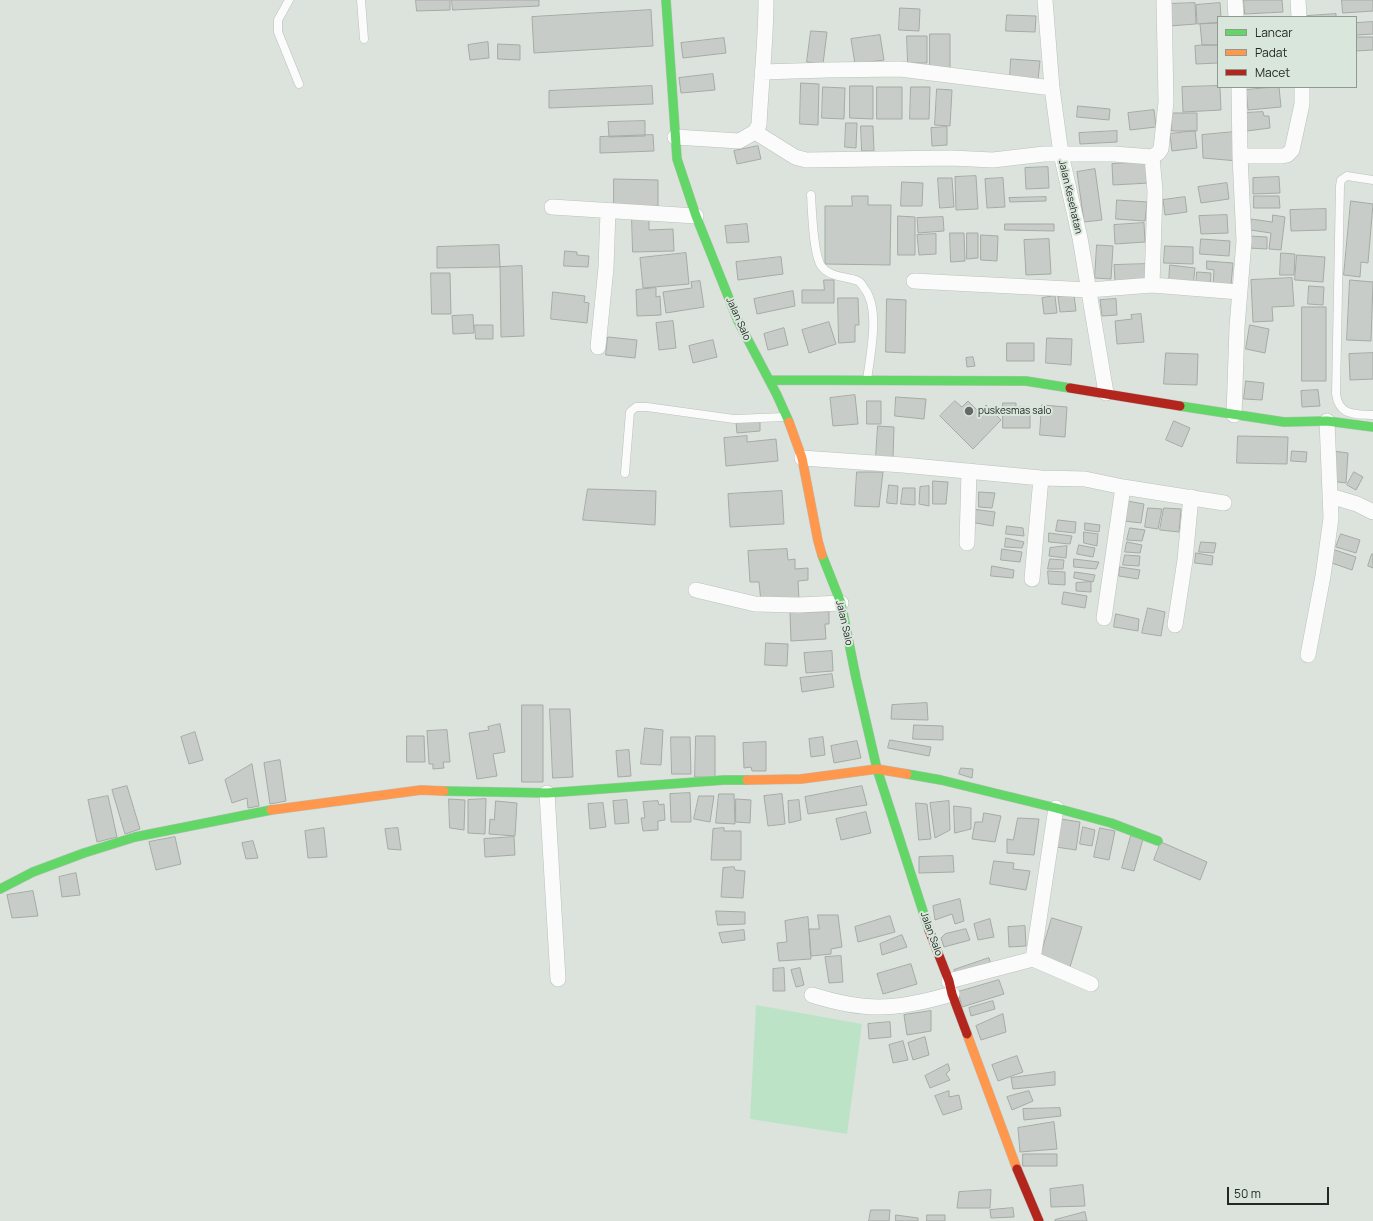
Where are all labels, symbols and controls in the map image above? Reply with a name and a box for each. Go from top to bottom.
legend [1217,16,1357,88]
text: Lancar [1255,24,1292,41]
text: Padat [1255,44,1287,61]
text: Macet [1255,64,1290,81]
street label: Jalan Kesehatan [1056,159,1084,235]
street label: Jalan Salo [723,296,753,342]
marker: puskesmas salo [963,405,975,417]
place label: puskesmas salo [978,405,1051,417]
street label: Jalan Salo [833,599,855,647]
street label: Jalan Salo [917,910,945,958]
scale bar [1229,1179,1331,1205]
text: 50 m [1234,1185,1261,1202]

